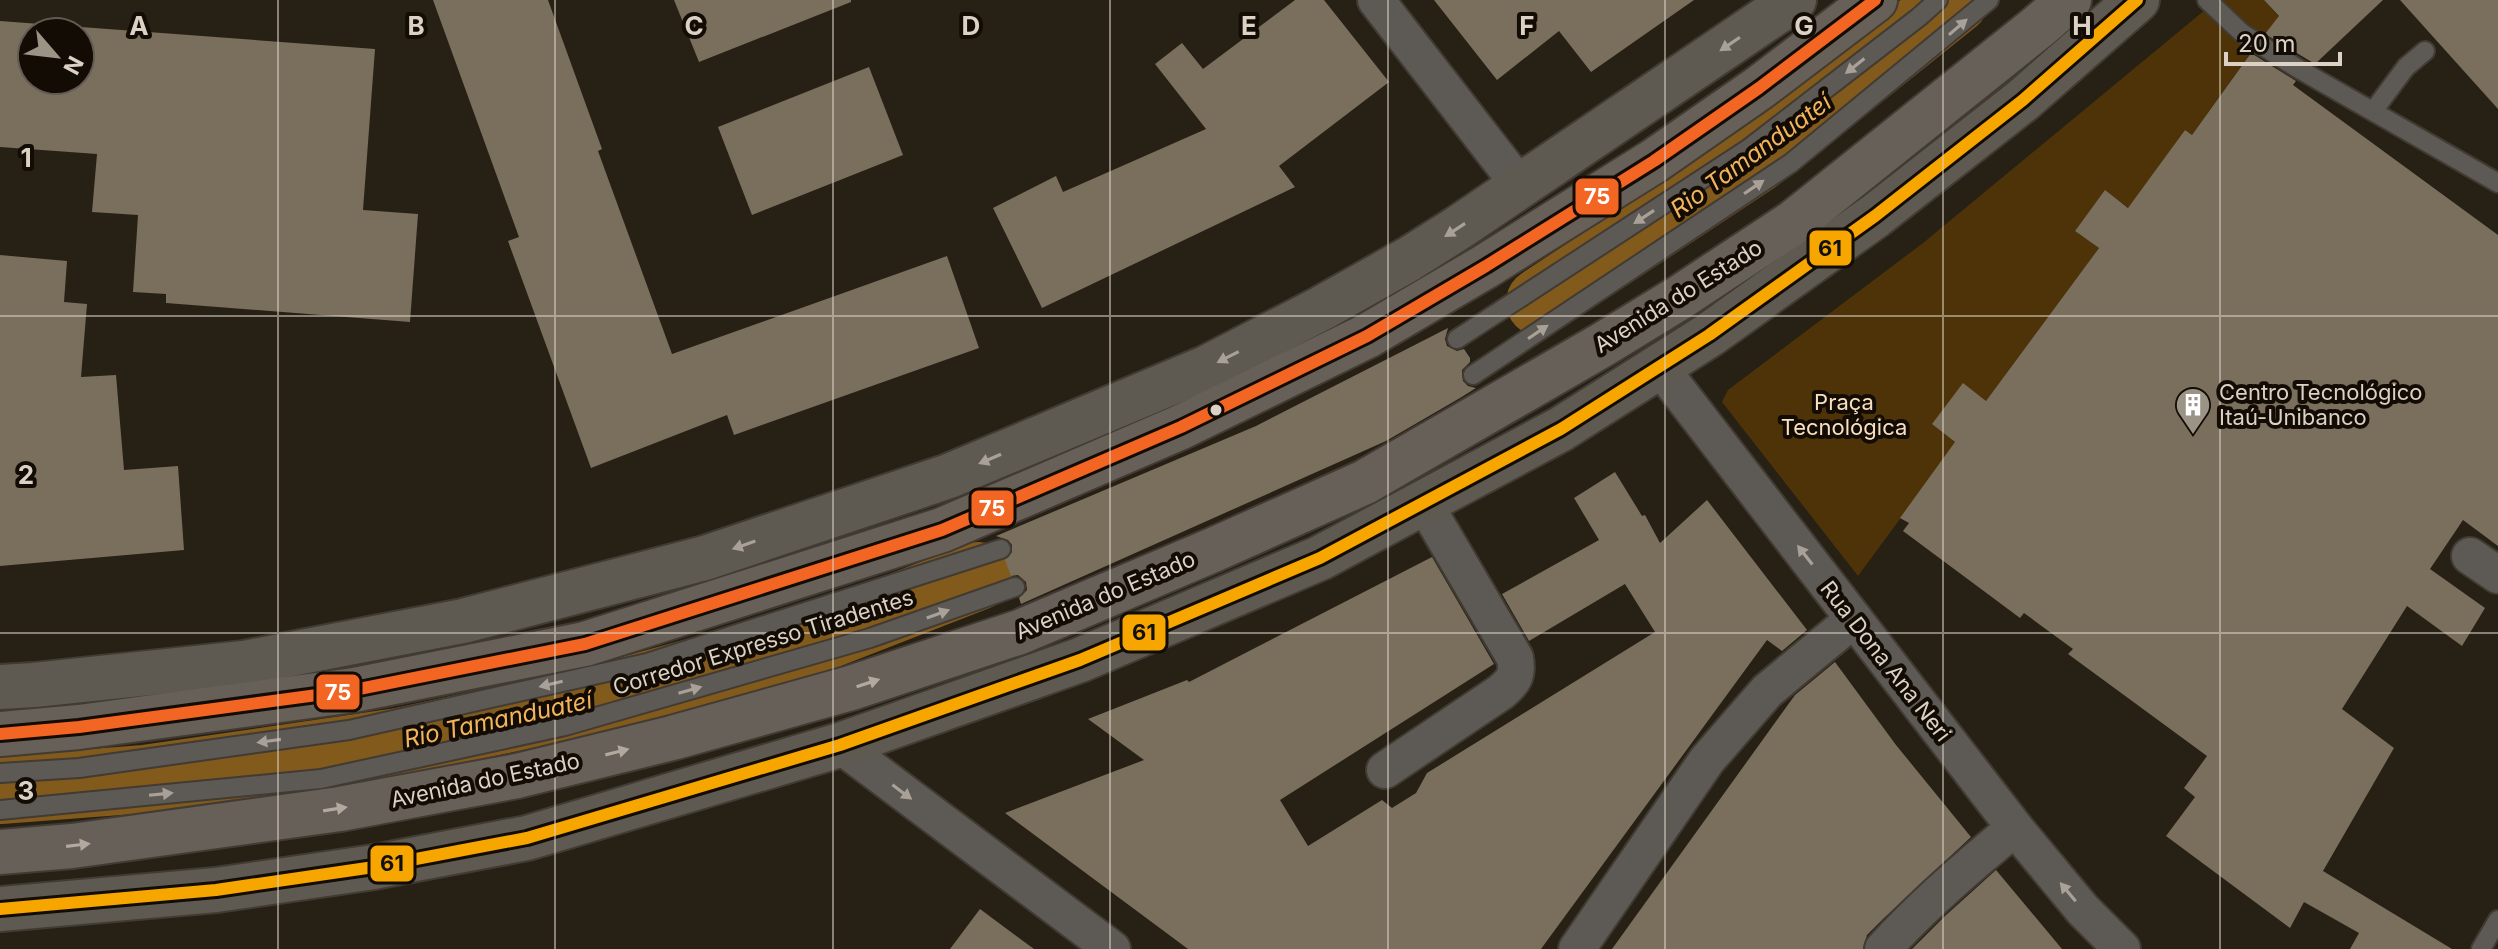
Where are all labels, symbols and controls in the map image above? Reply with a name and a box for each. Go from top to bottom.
text: A [129,10,149,41]
text: B [407,10,425,41]
text: C [684,10,704,41]
text: D [962,10,980,41]
text: E [1241,10,1257,41]
text: F [1519,10,1535,41]
text: G [1794,10,1814,41]
text: H [2072,10,2092,41]
north arrow [16,16,96,96]
scale bar [2226,16,2340,66]
one-way arrow [1949,18,1968,36]
text: 20 m [2238,29,2296,58]
one-way arrow [1720,37,1741,52]
text: N [58,52,89,79]
one-way arrow [1845,58,1865,74]
water label: Rio Tamanduateí [1665,86,1839,224]
text: 1 [20,142,32,173]
line badge: 75 [1574,177,1620,216]
one-way arrow [1743,181,1765,195]
text: 75 [1584,183,1610,209]
one-way arrow [1633,210,1654,225]
one-way arrow [1444,222,1466,236]
line badge: 61 [1808,229,1853,267]
street label: Avenida do Estado [1589,234,1767,358]
text: 61 [1818,235,1842,261]
one-way arrow [1527,325,1549,340]
one-way arrow [1217,350,1240,363]
place label: Centro Tecnológico Itaú-Unibanco [2219,379,2423,430]
building icon: Centro Tecnológico Itaú-Unibanco [2174,386,2212,436]
park label: Praça Tecnológica [1781,389,1907,440]
unlabelled marker [1208,402,1224,418]
one-way arrow [977,453,1001,466]
text: 2 [18,459,34,490]
line badge: 75 [970,489,1015,527]
text: 75 [979,495,1005,521]
one-way arrow [732,540,756,552]
street label: Avenida do Estado [1011,545,1199,645]
one-way arrow [1797,545,1813,566]
street label: Rua Dona Ana Neri [1815,576,1957,746]
street label: Corredor Expresso Tiradentes [610,584,916,700]
one-way arrow [926,607,950,620]
line badge: 61 [1121,613,1167,652]
text: 61 [1132,619,1156,645]
line badge: 75 [315,673,361,711]
one-way arrow [856,676,880,688]
one-way arrow [538,678,563,691]
text: 75 [325,679,351,705]
one-way arrow [678,683,702,696]
water label: Rio Tamanduateí [401,685,597,754]
one-way arrow [256,735,281,748]
one-way arrow [605,745,630,757]
street label: Avenida do Estado [388,747,582,813]
text: 3 [18,775,34,806]
one-way arrow [891,784,913,800]
one-way arrow [149,788,174,801]
one-way arrow [323,802,348,815]
one-way arrow [66,838,91,851]
line badge: 61 [369,844,415,883]
text: 61 [380,850,404,876]
one-way arrow [2060,883,2077,903]

